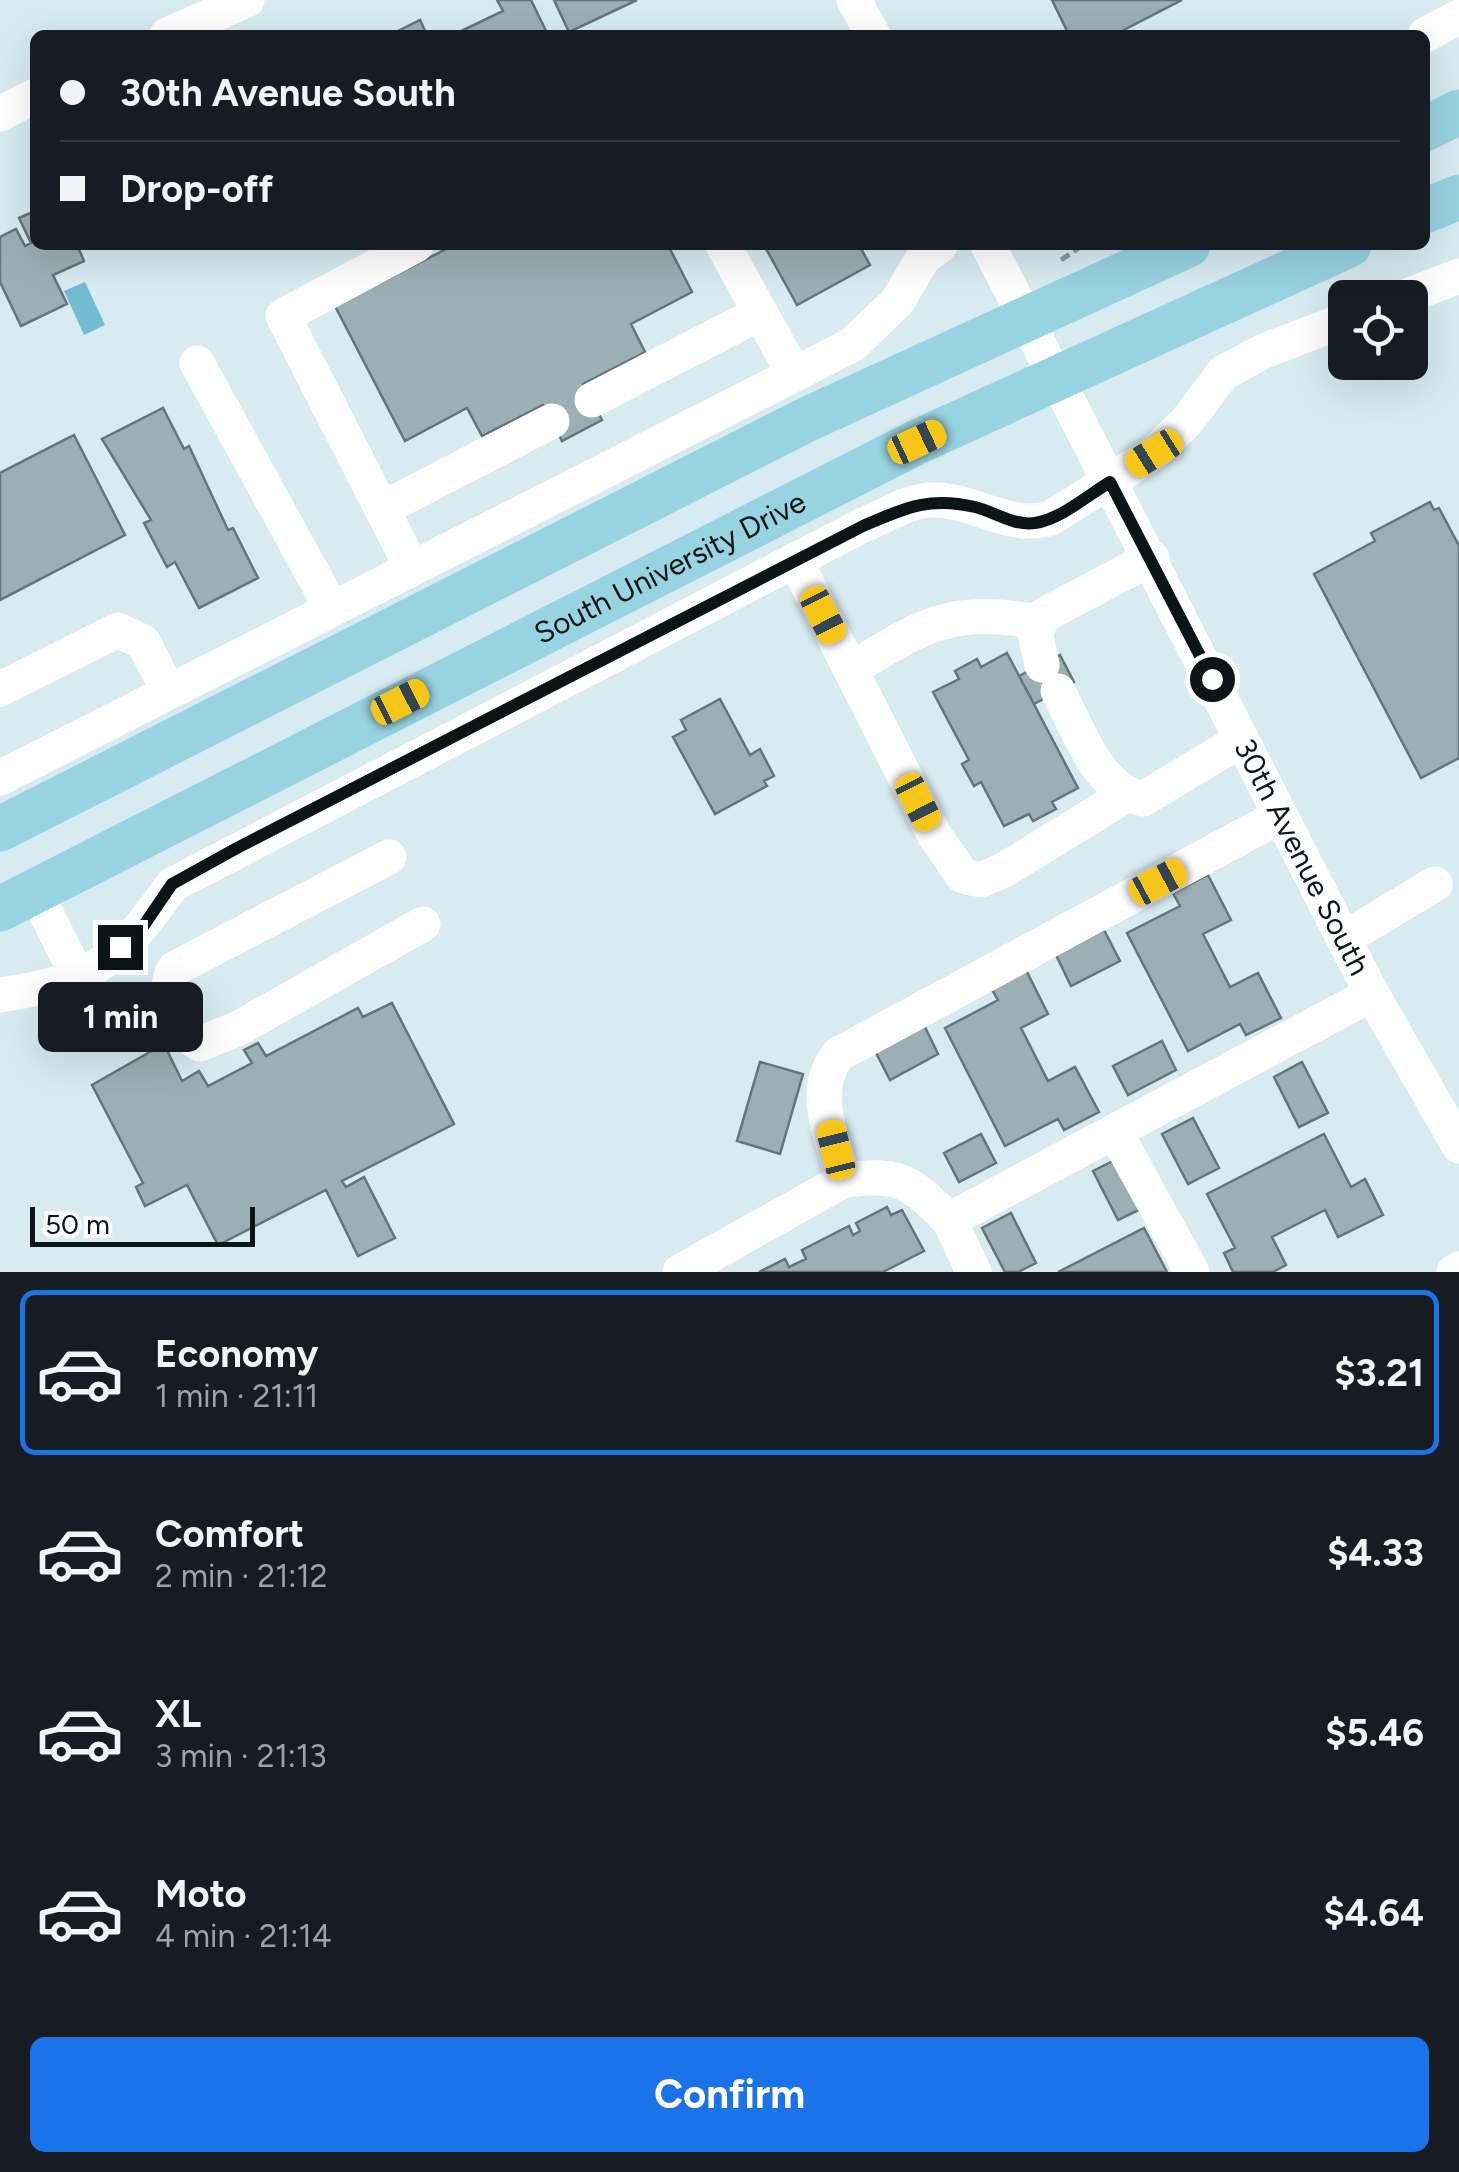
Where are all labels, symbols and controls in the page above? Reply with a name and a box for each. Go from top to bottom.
text: 30th Avenue South [120,70,456,116]
text: Drop-off [120,166,273,212]
map controls [1328,280,1428,380]
button: locate [1328,280,1428,380]
car [883,416,951,468]
car [1121,424,1187,482]
street label: South University Drive [528,483,812,652]
car [796,581,850,649]
route start [1190,657,1235,702]
car [366,675,434,729]
street label: 30th Avenue South [1226,733,1378,981]
car [891,768,945,836]
car [1124,855,1192,909]
route end [98,925,143,970]
callout: 1 min [38,982,202,1052]
text: 1 min [83,998,158,1036]
car [814,1117,858,1183]
scale bar [30,1202,255,1246]
text: 50 m [45,1207,110,1241]
icon: car [35,1328,125,1418]
text: Economy [155,1331,318,1377]
text: $3.21 [1334,1350,1424,1396]
text: 1 min · 21:11 [155,1377,318,1415]
icon: car [35,1508,125,1598]
text: Comfort [155,1511,304,1557]
text: $4.33 [1327,1530,1424,1576]
text: 2 min · 21:12 [155,1557,328,1595]
icon: car [35,1688,125,1778]
text: XL [155,1691,201,1737]
text: $5.46 [1325,1710,1424,1756]
text: 3 min · 21:13 [155,1737,327,1775]
icon: car [35,1868,125,1958]
text: Moto [155,1871,247,1917]
text: $4.64 [1323,1890,1424,1936]
text: 4 min · 21:14 [155,1917,332,1955]
button: Confirm [30,2037,1429,2152]

